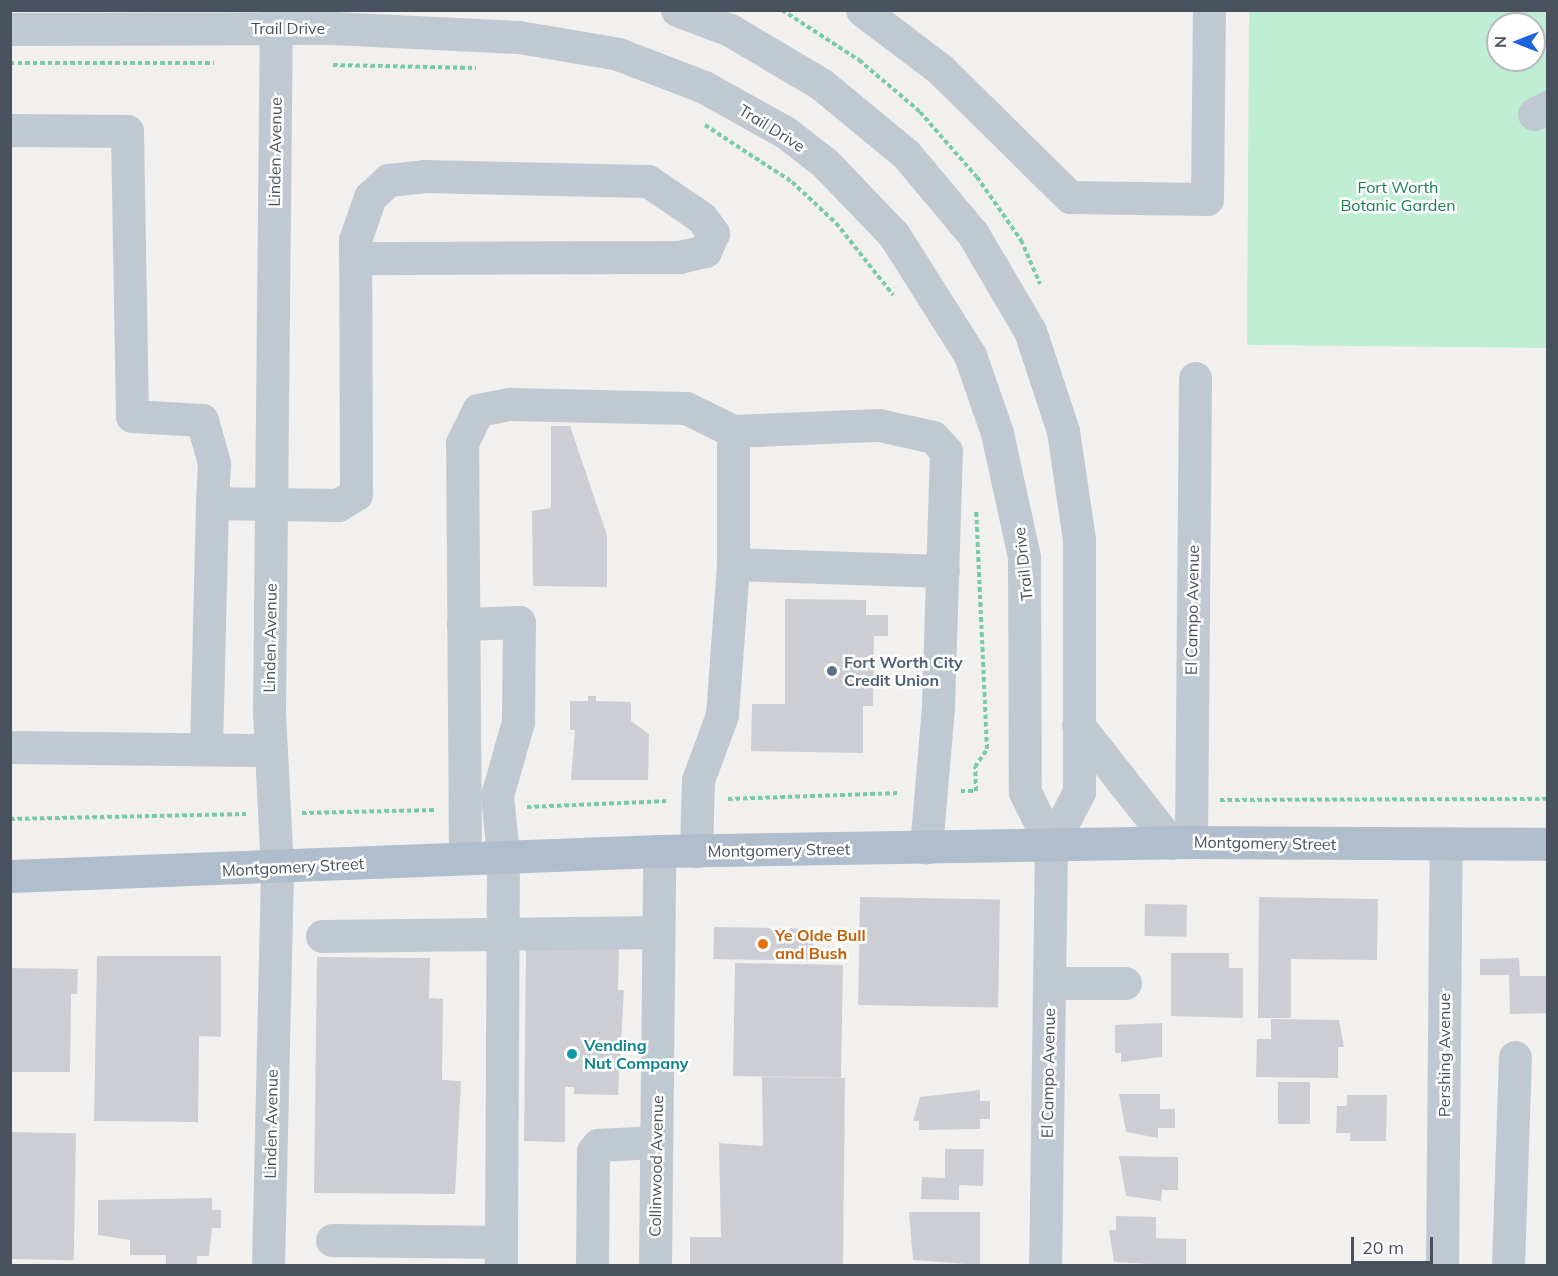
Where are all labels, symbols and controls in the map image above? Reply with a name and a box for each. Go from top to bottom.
north arrow [1486,12,1546,72]
street label: Trail Drive [251,18,325,38]
text: N [1490,36,1510,48]
street label: Linden Avenue [264,97,286,207]
street label: Trail Drive [735,100,809,156]
park label: Fort Worth Botanic Garden [1340,177,1456,215]
street label: Trail Drive [1010,526,1036,602]
street label: El Campo Avenue [1181,545,1203,675]
street label: Linden Avenue [259,583,281,693]
place label: Fort Worth City Credit Union [844,652,963,690]
marker: Fort Worth City Credit Union [825,664,839,678]
street label: Montgomery Street [1194,832,1336,854]
street label: Montgomery Street [708,839,850,861]
street label: Montgomery Street [221,854,365,880]
place label: Ye Olde Bull and Bush [775,925,866,963]
marker: Ye Olde Bull and Bush [756,937,770,951]
street label: Pershing Avenue [1434,993,1454,1117]
street label: El Campo Avenue [1037,1008,1059,1138]
place label: Vending Nut Company [584,1035,688,1073]
marker: Vending Nut Company [565,1047,579,1061]
street label: Linden Avenue [260,1069,282,1179]
street label: Collinwood Avenue [645,1095,667,1237]
scale bar [1354,1225,1436,1263]
text: 20 m [1362,1236,1404,1259]

